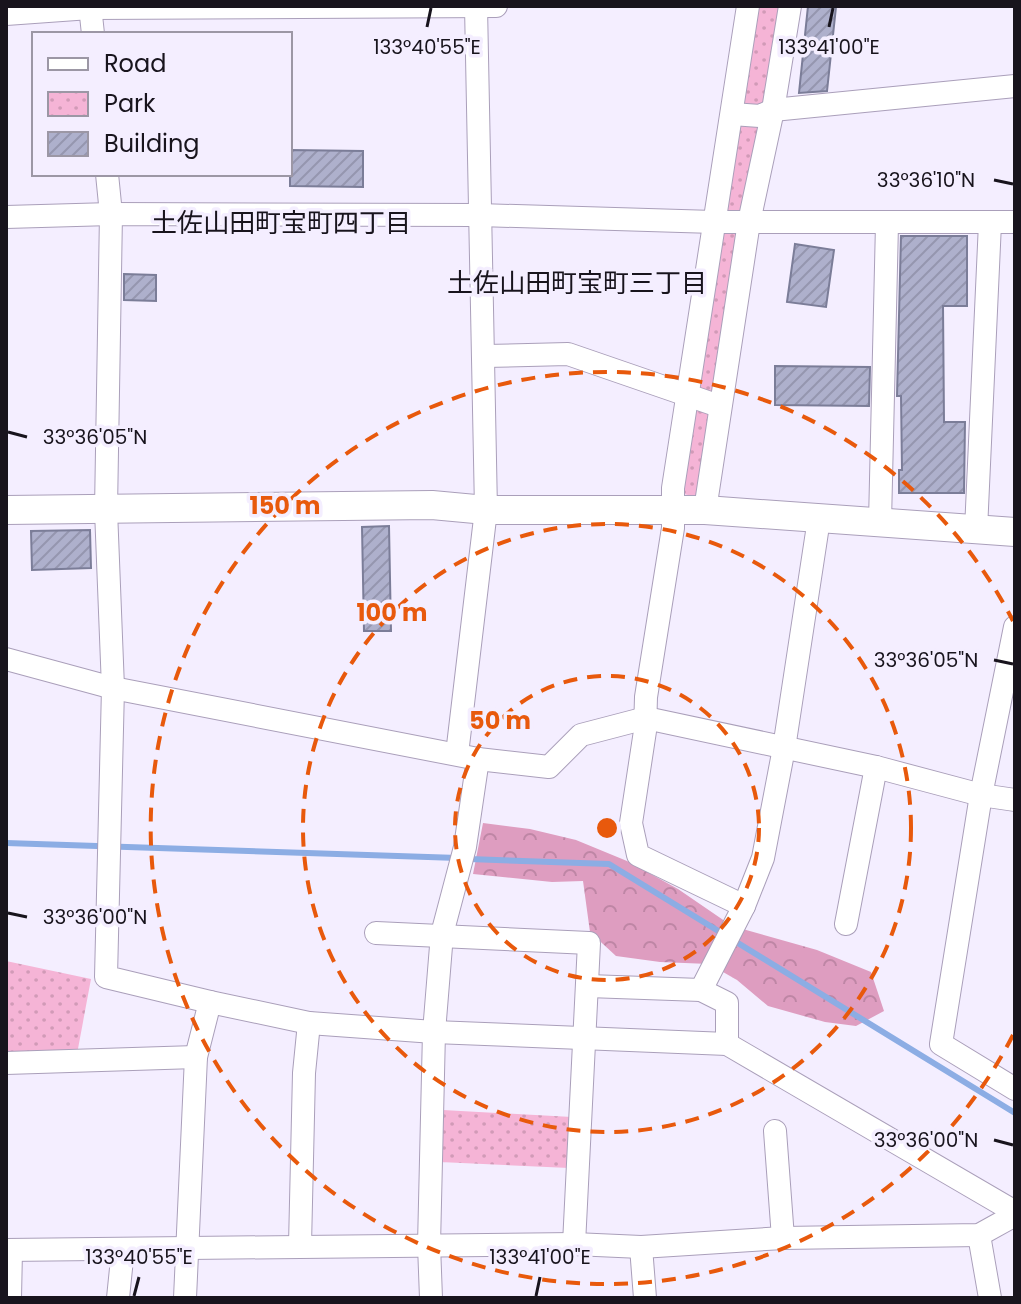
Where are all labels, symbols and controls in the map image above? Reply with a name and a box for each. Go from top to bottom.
legend [32,32,292,176]
text: 133°40'55"E [373,33,481,61]
text: 133°41'00"E [778,33,880,61]
text: Road [104,47,166,80]
text: Park [104,87,156,120]
text: Building [104,127,200,160]
text: 33°36'10"N [877,166,975,194]
district label: 土佐山田町宝町四丁目 [151,205,411,241]
district label: 土佐山田町宝町三丁目 [447,265,707,301]
text: 33°36'05"N [43,423,147,451]
text: 150 m [250,489,320,522]
text: 100 m [357,596,427,629]
text: 33°36'05"N [874,646,978,674]
text: 50 m [469,704,531,737]
centre of rings [593,814,621,842]
text: 33°36'00"N [43,903,147,931]
text: 33°36'00"N [874,1126,978,1154]
text: 133°40'55"E [85,1243,193,1271]
text: 133°41'00"E [489,1243,591,1271]

